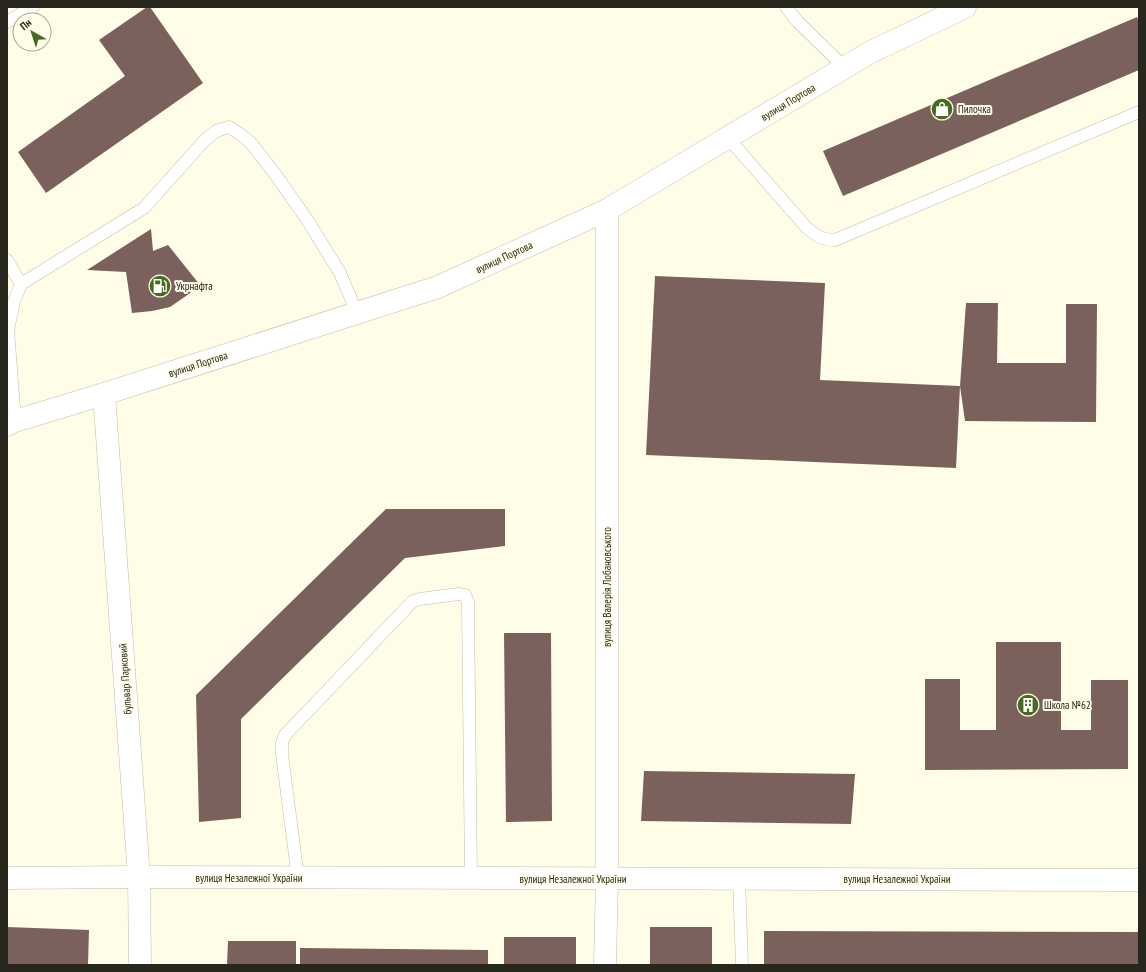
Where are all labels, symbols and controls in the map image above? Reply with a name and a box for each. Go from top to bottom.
north arrow [12,12,52,52]
text: Пн [17,15,34,33]
street label: вулиця Портова [758,80,818,124]
shop icon: Пилочка [929,96,955,122]
place label: Пилочка [958,102,991,116]
street label: вулиця Портова [473,238,535,276]
fuel station icon: Укрнафта [147,273,173,299]
place label: Укрнафта [176,279,213,293]
street label: вулиця Портова [167,348,229,380]
street label: вулиця Валерія Лобановського [600,527,614,647]
street label: бульвар Парковий [116,643,134,715]
building icon: Школа №62 [1015,692,1041,718]
place label: Школа №62 [1044,698,1091,712]
street label: вулиця Незалежної України [196,871,303,885]
street label: вулиця Незалежної України [520,872,627,886]
street label: вулиця Незалежної України [844,872,951,886]

